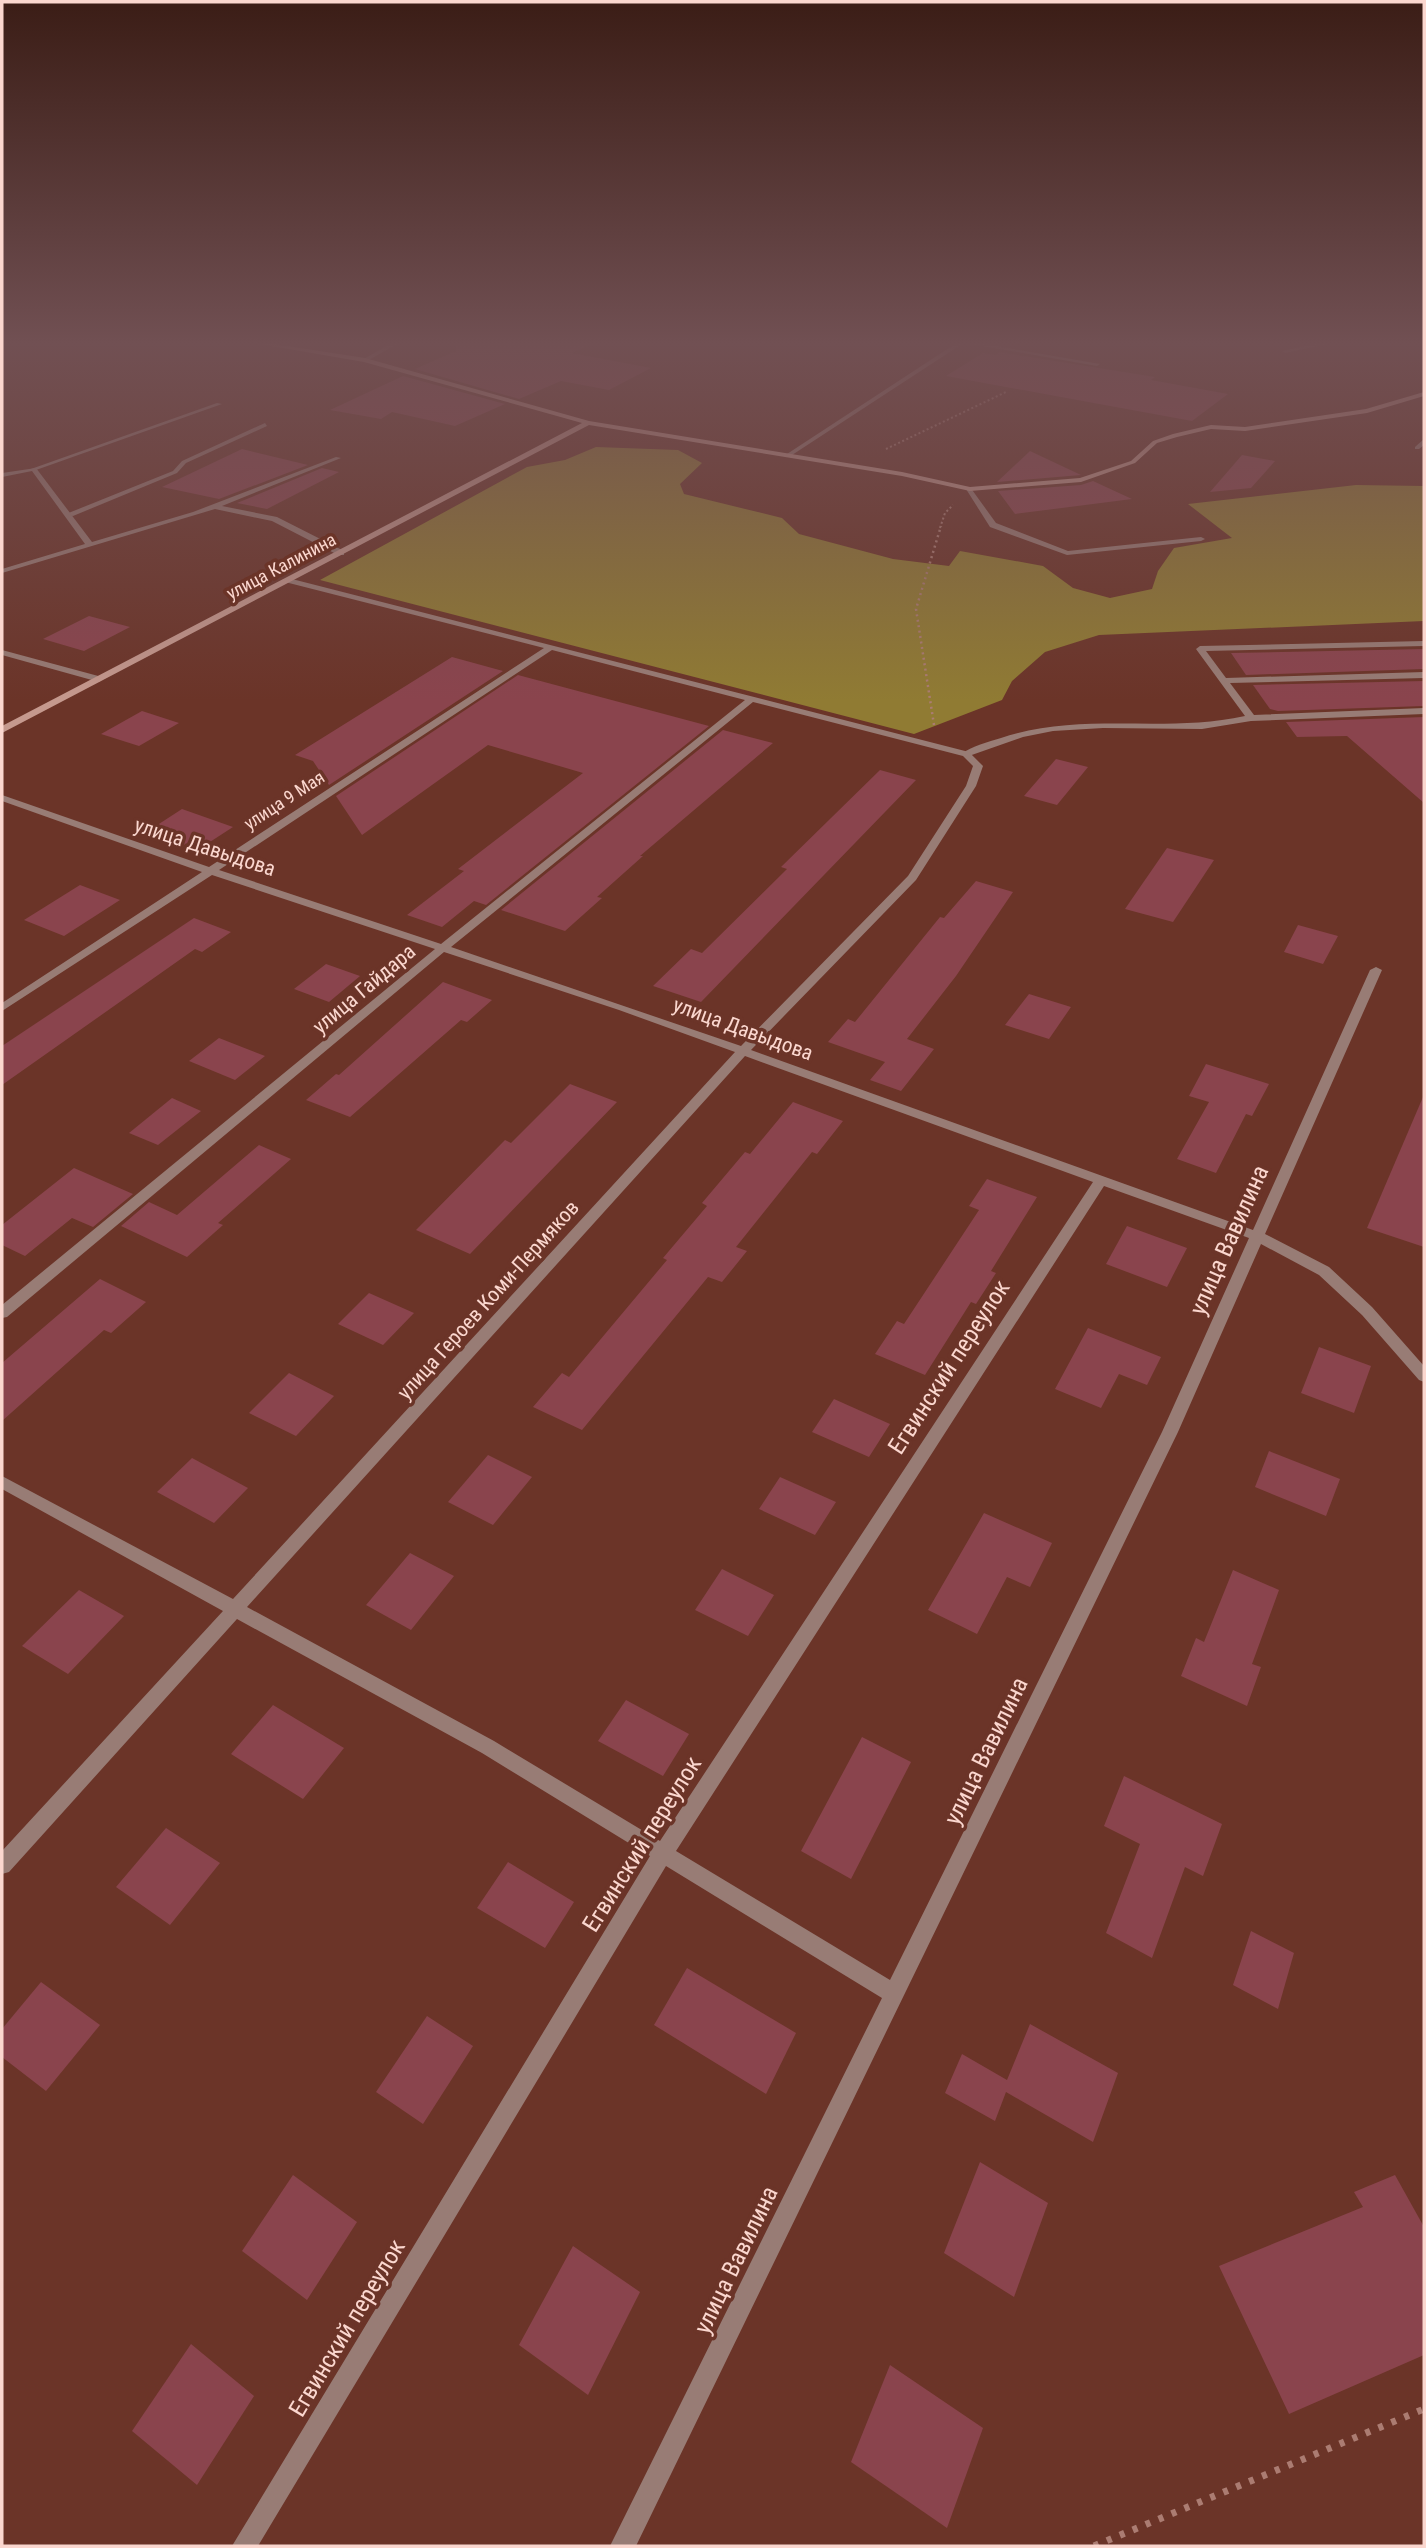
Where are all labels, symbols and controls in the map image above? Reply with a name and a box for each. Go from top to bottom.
street label: улица Калинина [223,528,339,604]
street label: улица 9 Мая [240,766,328,834]
street label: улица Давыдова [131,813,279,881]
street label: улица Гайдара [308,939,420,1039]
street label: улица Давыдова [670,993,816,1065]
street label: улица Вавилина [1184,1161,1274,1319]
street label: улица Героев Коми-Пермяков [392,1196,584,1404]
street label: Егвинский переулок [882,1274,1016,1459]
street label: улица Вавилина [938,1673,1034,1829]
street label: Егвинский переулок [577,1751,708,1937]
street label: улица Вавилина [688,2182,784,2338]
street label: Егвинский переулок [283,2234,411,2422]

